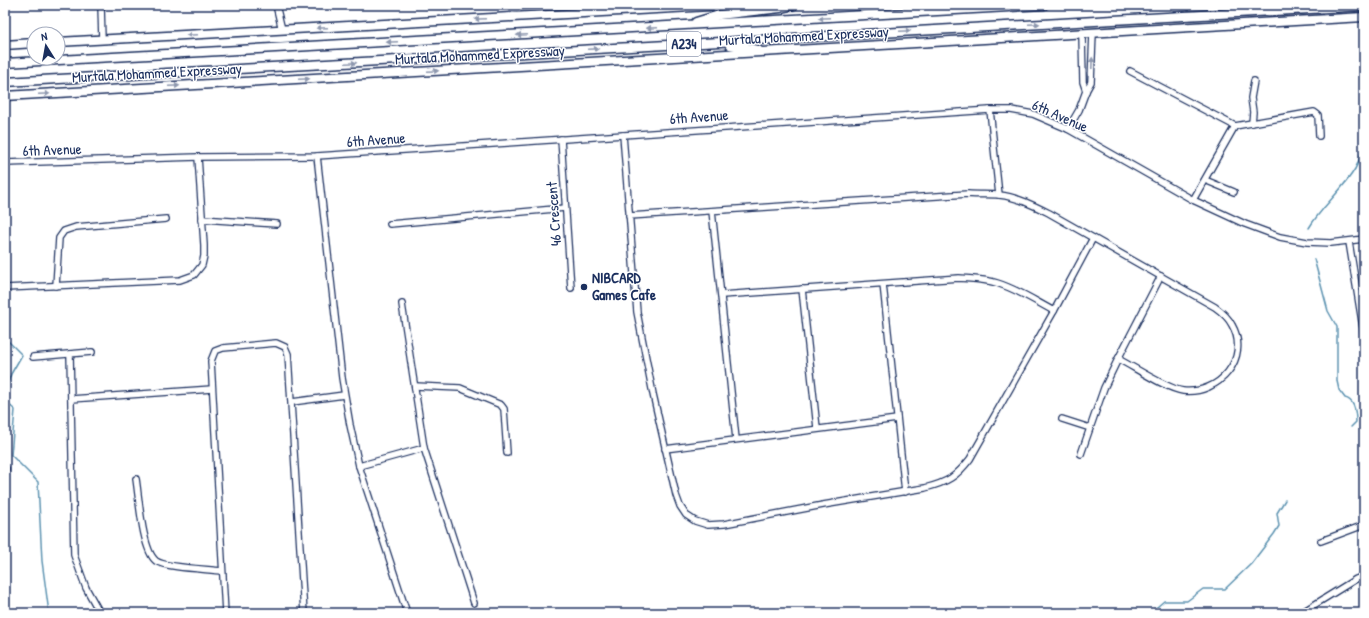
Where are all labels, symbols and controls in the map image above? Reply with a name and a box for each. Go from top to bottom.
one-way arrow [818,14,830,21]
one-way arrow [473,16,486,22]
street label: Murtala Mohammed Expressway [718,21,889,50]
one-way arrow [1028,21,1040,28]
one-way arrow [316,24,328,31]
one-way arrow [646,24,658,31]
north arrow [26,26,66,66]
one-way arrow [899,28,911,35]
text: N [40,29,48,44]
one-way arrow [186,31,198,38]
one-way arrow [516,31,528,38]
road number: A234 [667,32,701,56]
one-way arrow [385,39,398,45]
street label: Murtala Mohammed Expressway [394,40,565,69]
one-way arrow [587,46,600,52]
one-way arrow [1089,56,1095,69]
street label: Murtala Mohammed Expressway [71,58,242,87]
one-way arrow [345,59,357,66]
one-way arrow [427,68,439,75]
one-way arrow [298,75,310,82]
one-way arrow [168,83,180,90]
one-way arrow [38,90,50,97]
street label: 6th Avenue [1029,94,1091,137]
street label: 6th Avenue [669,104,729,129]
street label: 6th Avenue [346,127,406,152]
street label: 6th Avenue [22,138,82,161]
street label: 46 Crescent [541,180,566,247]
place label: NIBCARD Games Cafe [592,267,656,305]
marker: NIBCARD Games Cafe [579,282,589,292]

